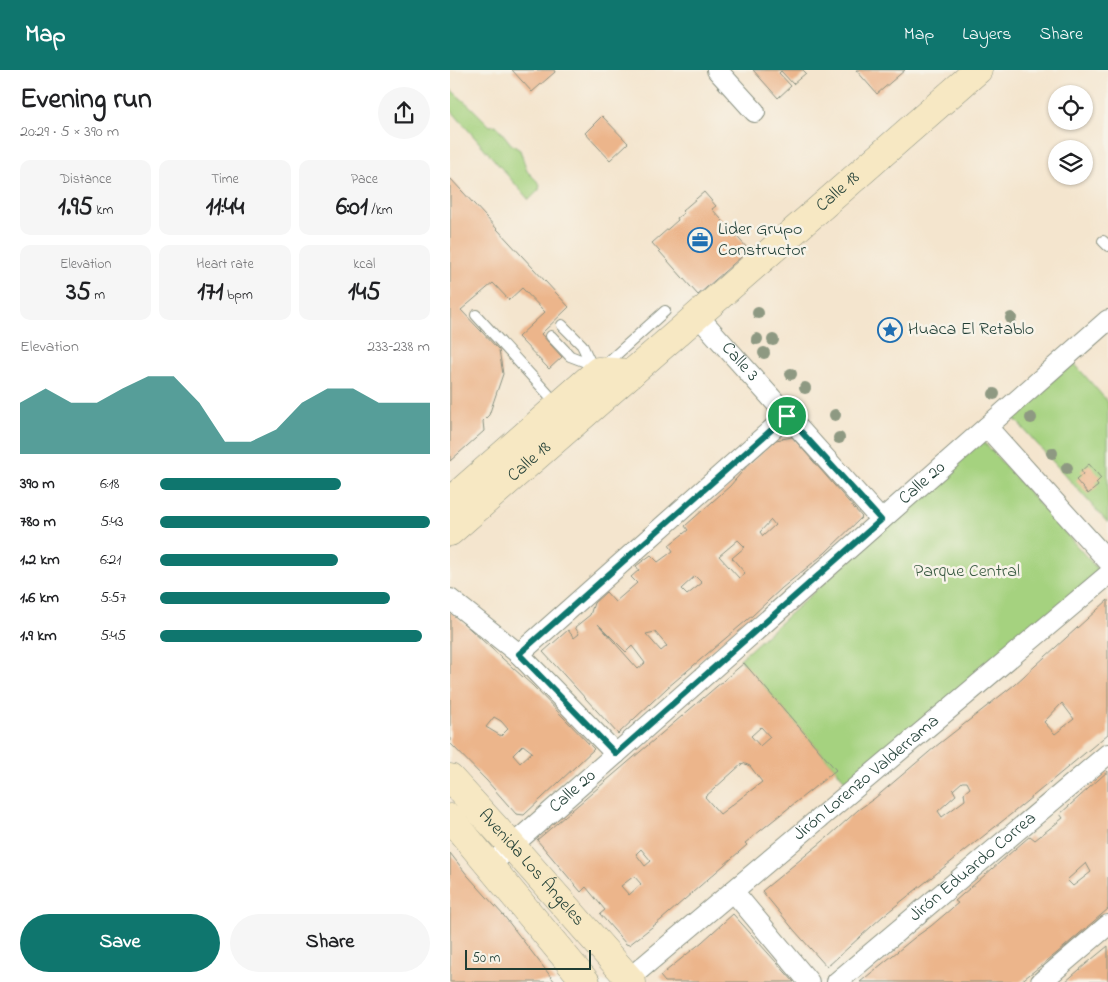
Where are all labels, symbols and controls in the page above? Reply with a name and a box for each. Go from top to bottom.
text: Map [25,18,66,53]
text: Map [904,22,934,48]
text: Layers [962,22,1012,48]
text: Share [1040,22,1083,48]
text: Evening run [20,80,152,121]
map controls [1048,85,1093,185]
button: locate [1048,85,1093,130]
button: share [378,87,430,139]
text: 20:29 · 5 × 390 m [20,120,119,144]
button: layers [1048,140,1093,185]
street label: Calle 18 [811,166,866,219]
text: Distance [60,169,111,190]
text: Time [211,169,239,190]
text: Pace [351,169,378,190]
text: 1.95 [58,190,93,226]
text: 11:44 [206,190,244,226]
text: 6:01 [336,190,368,226]
text: km [93,200,113,221]
text: /km [368,200,393,221]
place label: Lider Grupo Constructor [718,217,807,264]
office icon: Lider Grupo Constructor [687,227,713,253]
text: Elevation [60,254,111,275]
text: Heart rate [196,254,254,275]
text: kcal [353,254,375,275]
text: 35 [66,275,91,311]
text: 171 [197,275,223,311]
text: 145 [348,275,381,311]
text: m [91,285,105,306]
text: bpm [223,285,253,306]
place icon: Huaca El Retablo [877,317,903,343]
place label: Huaca El Retablo [908,317,1034,343]
text: Elevation [20,335,79,359]
text: 233–238 m [367,335,430,359]
street label: Calle 3 [714,336,764,388]
pin [766,395,808,437]
icon: arrive [773,402,801,430]
street label: Calle 18 [502,436,558,489]
street label: Calle 20 [893,456,952,512]
text: 390 m [20,472,55,496]
text: 6:18 [100,472,120,496]
text: 780 m [20,510,56,534]
text: 5:43 [100,510,124,534]
text: 1.2 km [20,548,60,572]
text: 6:21 [100,548,121,572]
park label: Parque Central [914,559,1020,585]
text: 1.6 km [20,586,59,610]
text: 5:57 [100,586,126,610]
text: 1.9 km [20,624,57,648]
text: 5:45 [100,624,126,648]
street label: Jirón Lorenzo Valderrama [788,709,946,848]
street label: Calle 20 [544,764,602,820]
street label: Avenida Los Ángeles [472,803,590,932]
street label: Jirón Eduardo Correa [904,806,1043,929]
button: Save [20,914,220,972]
button: Share [230,914,430,972]
scale bar [465,947,591,970]
text: 50 m [472,948,500,969]

